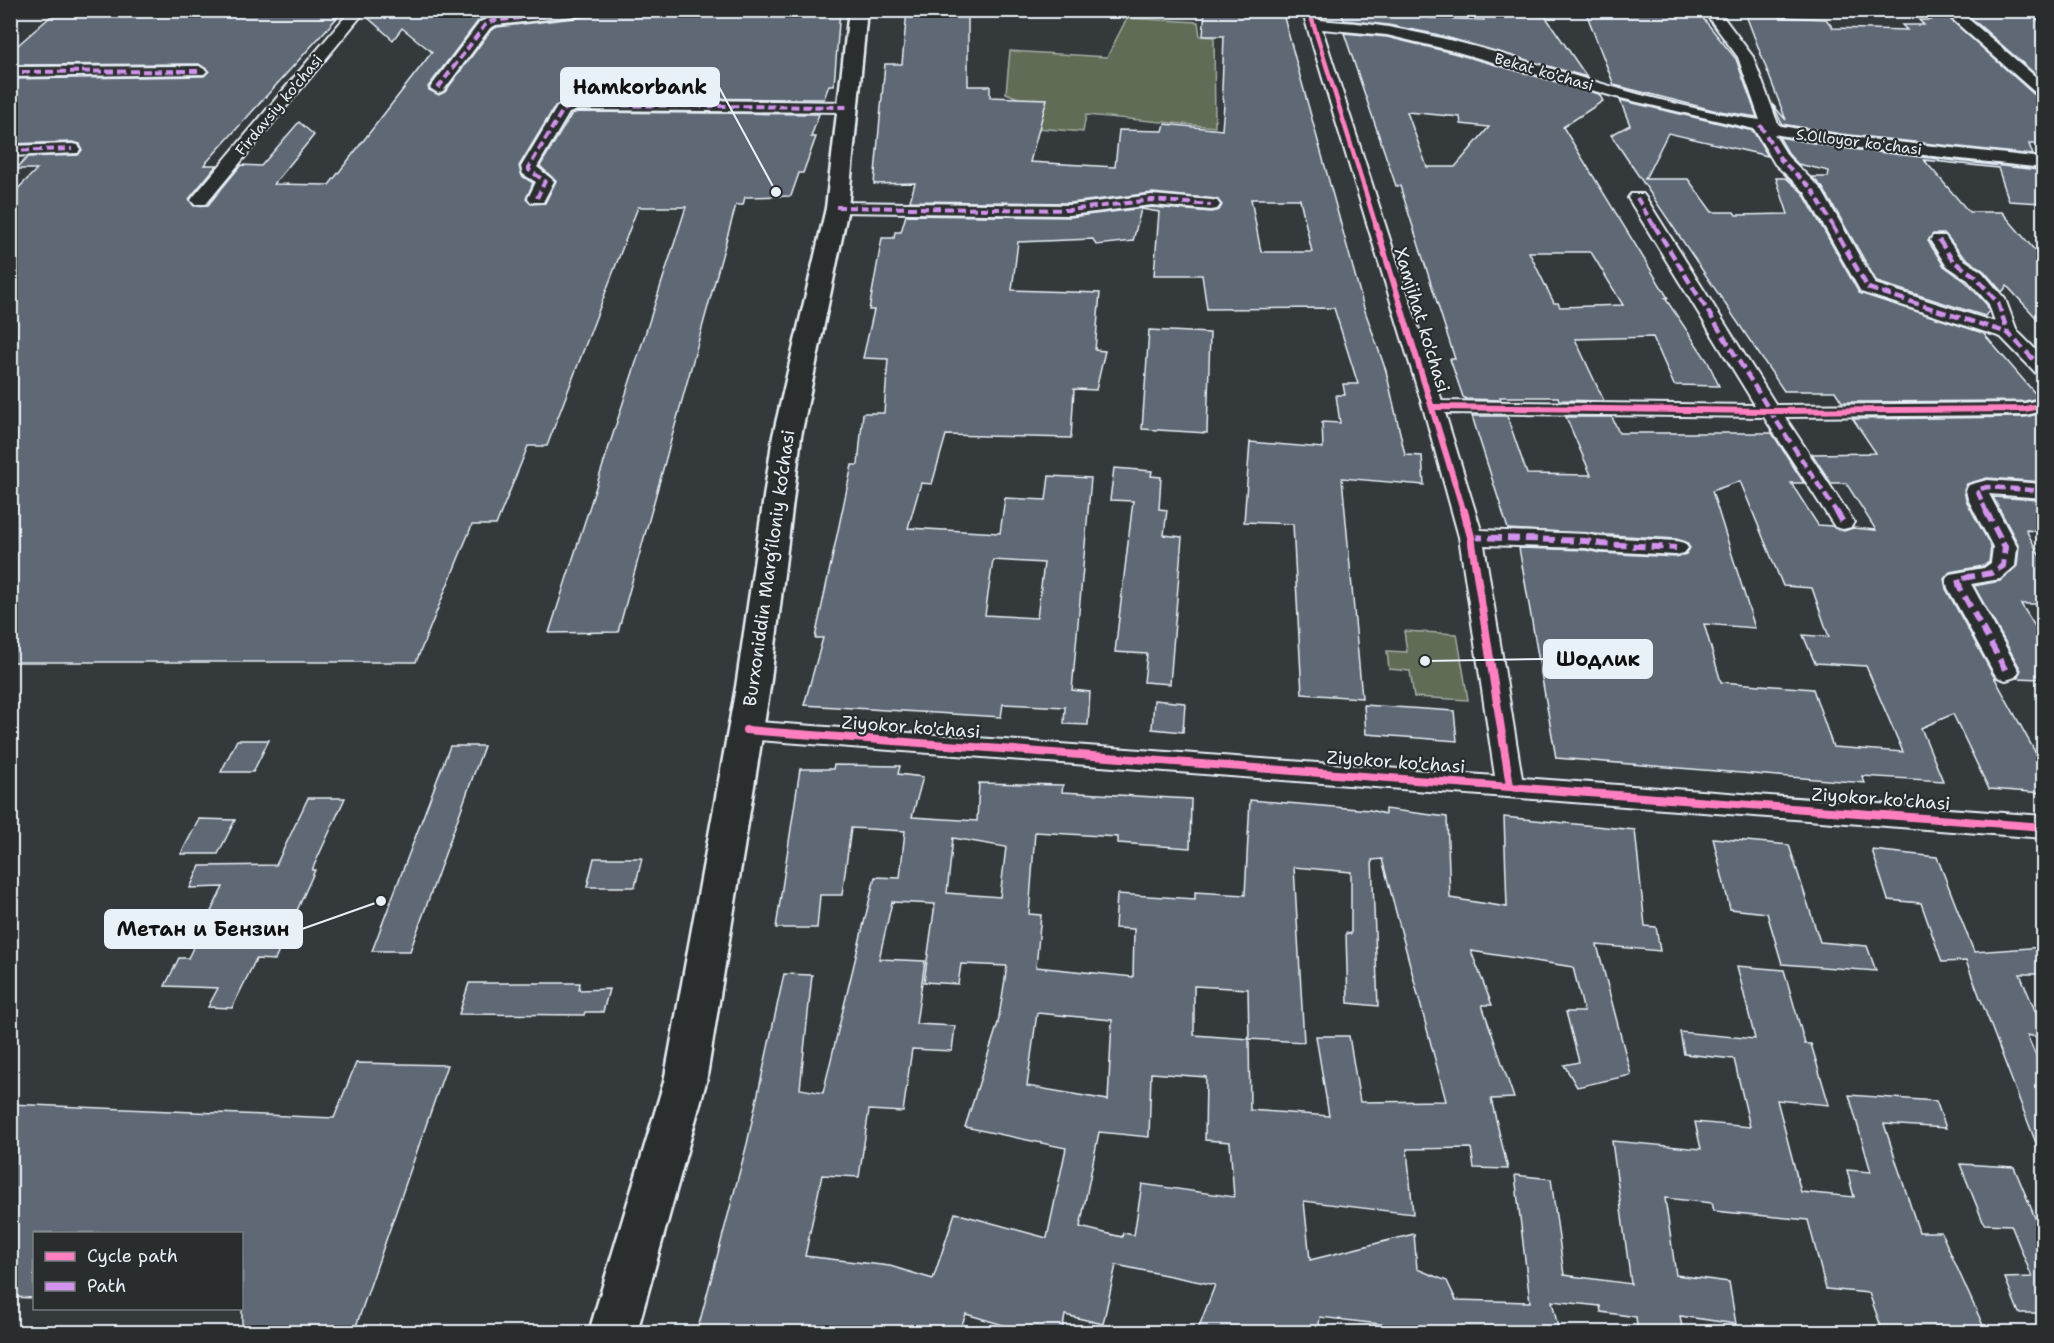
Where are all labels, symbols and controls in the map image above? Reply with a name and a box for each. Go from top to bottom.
street label: Bekat ko'chasi [1492,48,1596,96]
street label: Firdavsiy ko'chasi [231,50,327,160]
callout: Hamkorbank [561,68,719,106]
text: Hamkorbank [573,74,707,100]
street label: S.Olloyor koʻchasi [1795,124,1923,160]
street label: Xamjihat ko'chasi [1389,244,1455,396]
street label: Burxoniddin Marg’iloniy ko’chasi [738,428,800,708]
callout: Шодлик [1544,640,1652,678]
text: Шодлик [1556,646,1641,672]
street label: Ziyokor ko'chasi [841,710,981,744]
street label: Ziyokor ko'chasi [1326,745,1466,779]
street label: Ziyokor ko'chasi [1811,782,1951,816]
callout: Метан и Бензин [105,910,302,948]
text: Метан и Бензин [117,916,289,942]
legend [33,1232,243,1310]
text: Cycle path [87,1244,178,1268]
text: Path [87,1274,126,1298]

